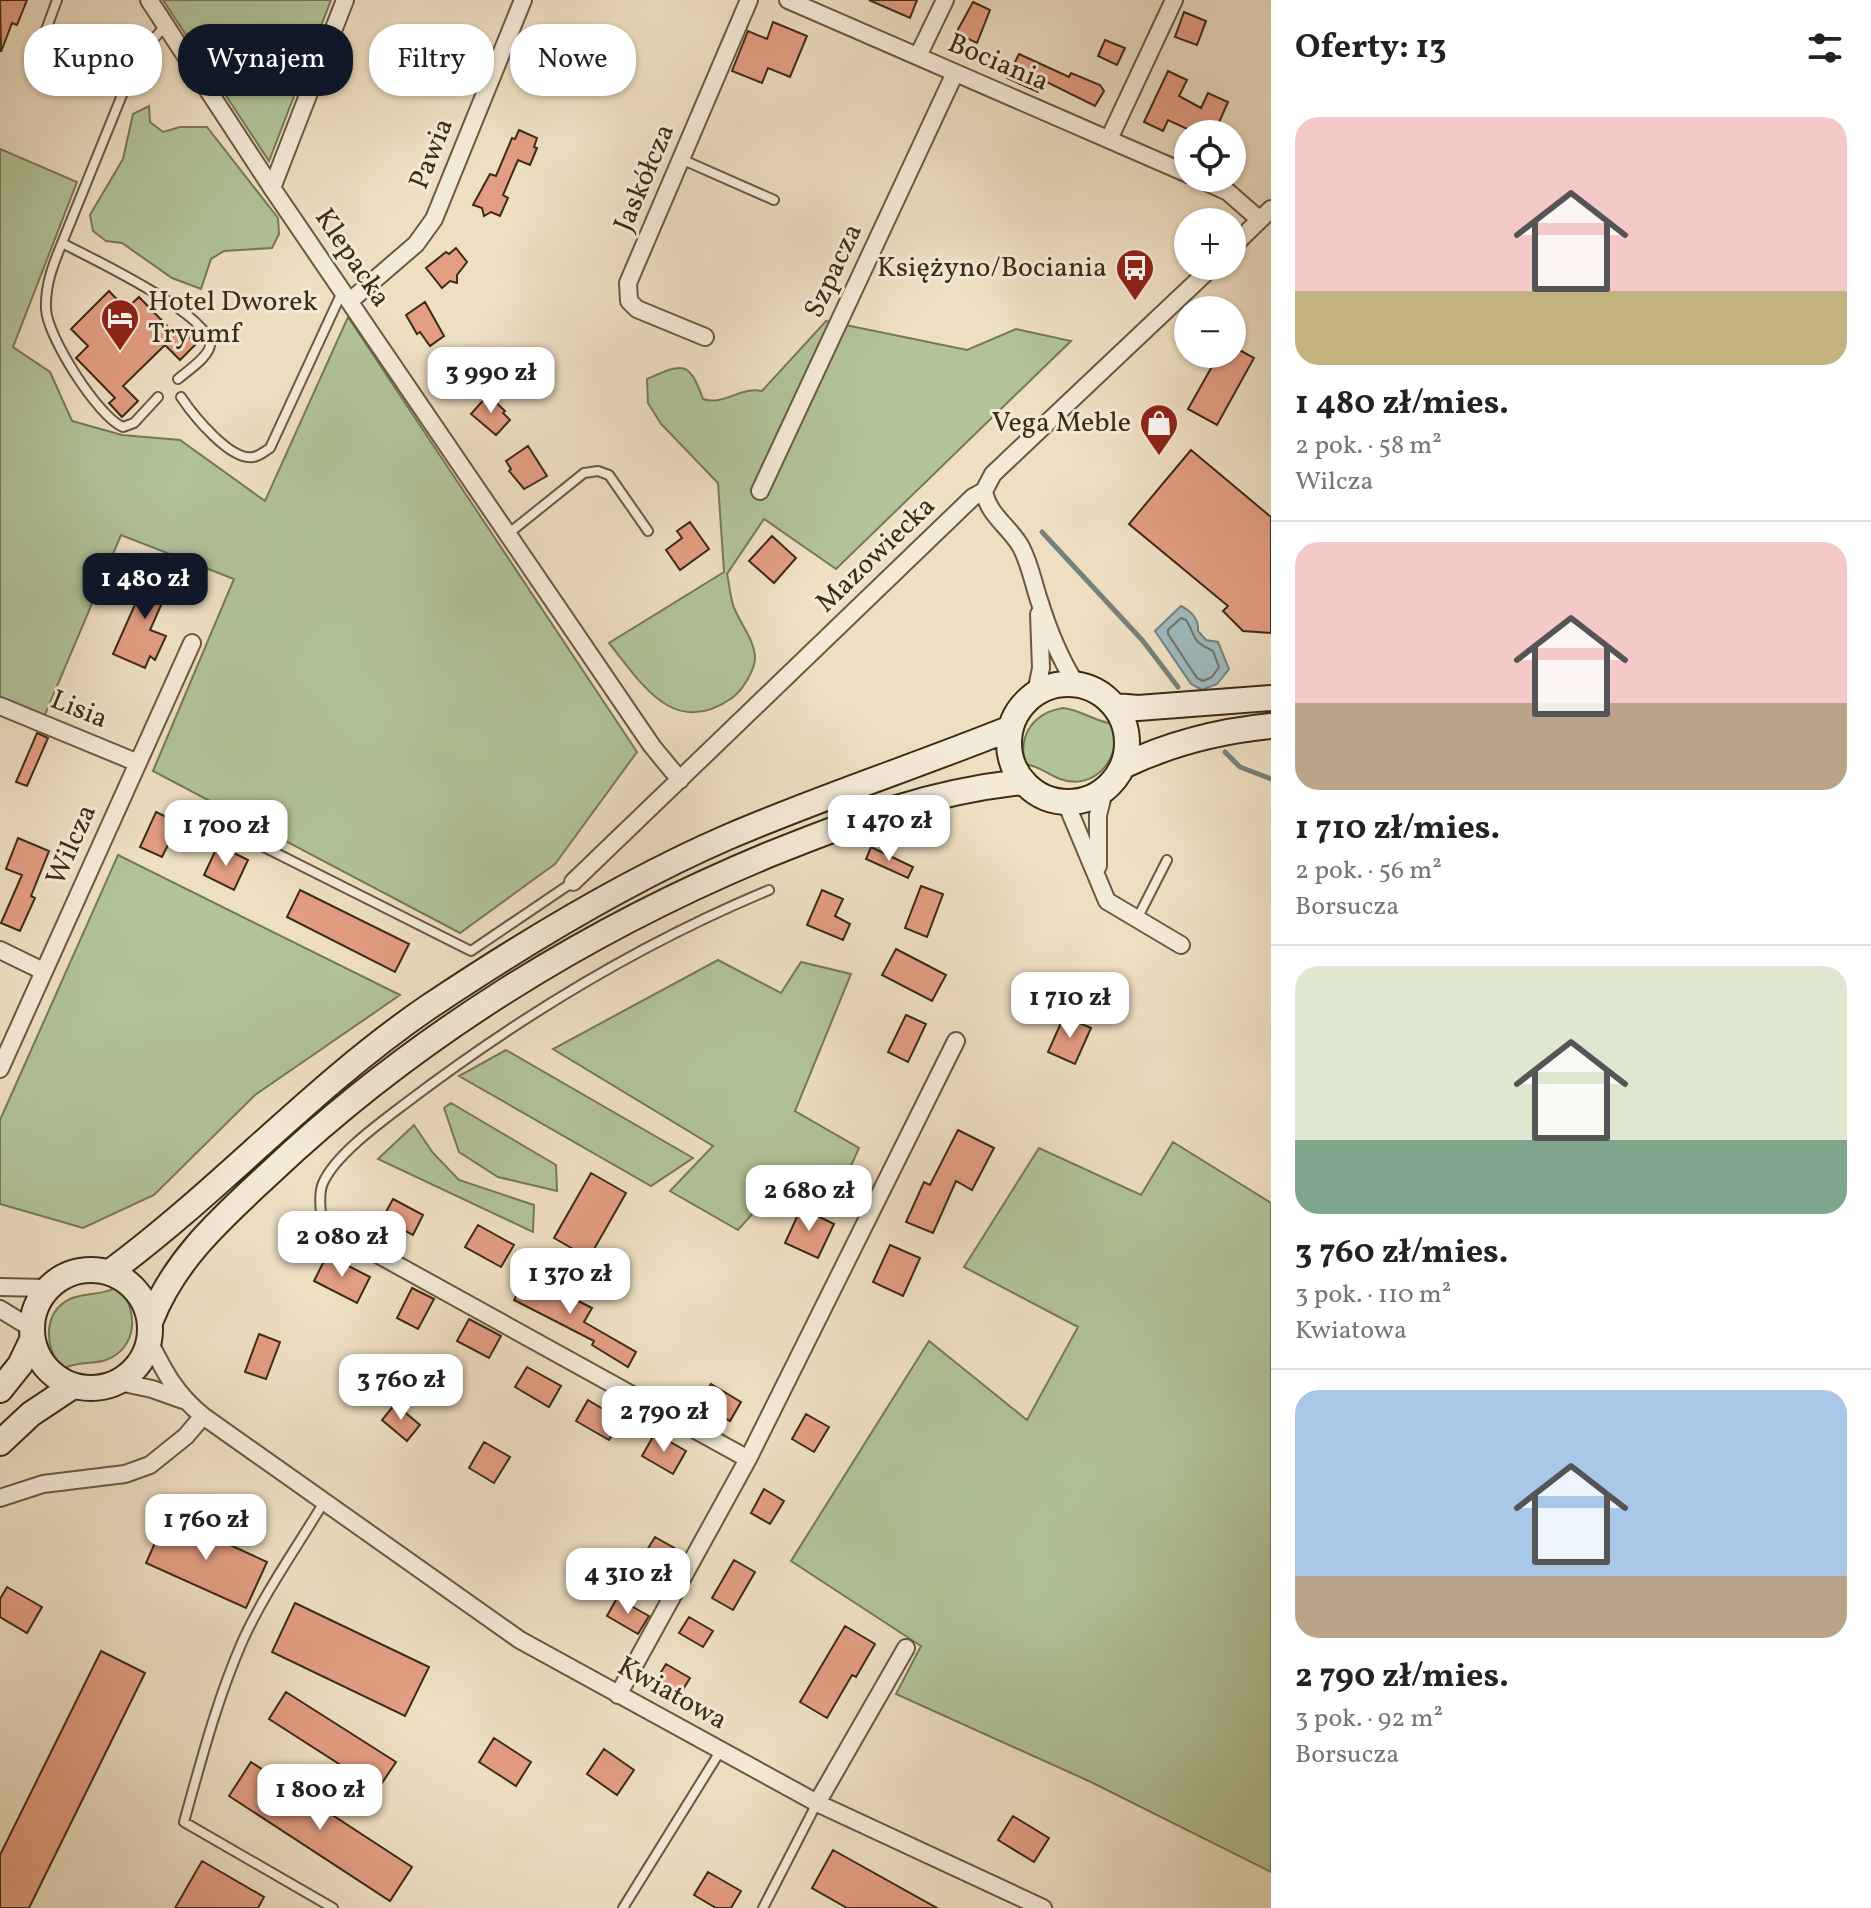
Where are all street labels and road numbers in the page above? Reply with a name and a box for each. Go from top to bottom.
street label: Bociania [941,24,1055,102]
street label: Pawia [400,113,464,195]
street label: Jaskółcza [605,118,685,238]
street label: Klepacka [305,201,399,315]
street label: Szpacza [795,217,873,325]
street label: Mazowiecka [807,488,945,622]
street label: Lisia [45,681,113,739]
street label: Wilcza [37,798,107,892]
street label: Kwiatowa [610,1648,734,1740]

